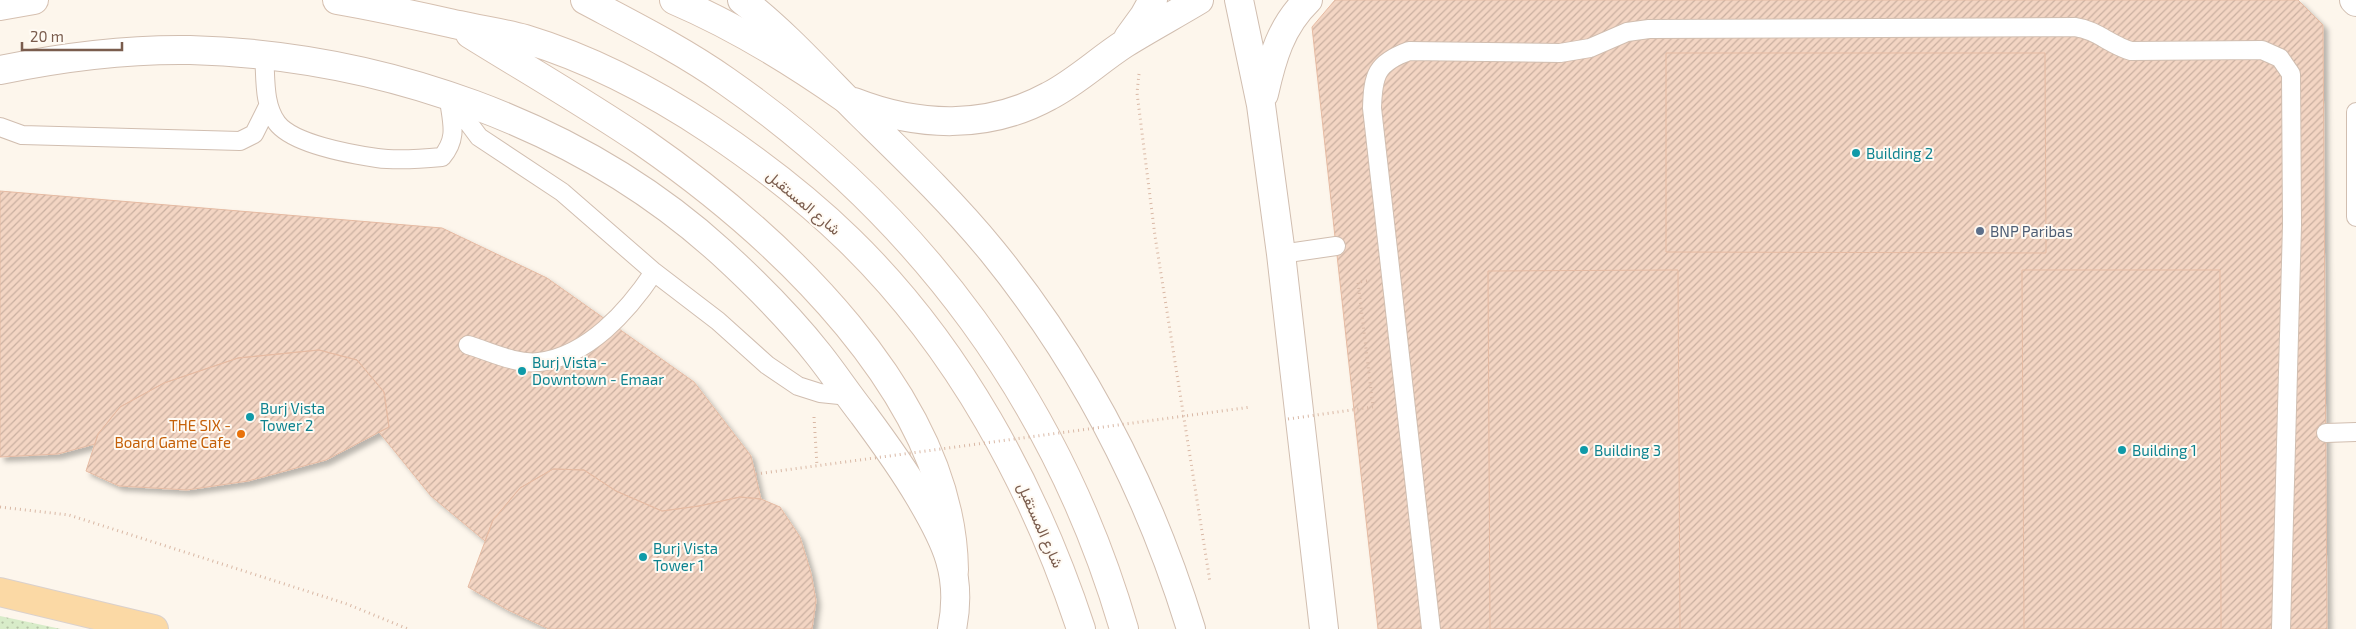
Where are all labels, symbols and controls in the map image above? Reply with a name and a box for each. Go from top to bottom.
scale bar [22,20,122,52]
text: 20 m [30,27,64,45]
place label: Building 2 [1866,144,1933,162]
marker: Building 2 [1850,147,1862,159]
street label: شارع المستقبل [761,166,845,241]
place label: BNP Paribas [1990,222,2073,240]
marker: BNP Paribas [1974,225,1986,237]
place label: Burj Vista - Downtown - Emaar [532,353,664,388]
marker: Burj Vista - Downtown - Emaar [516,365,528,377]
place label: Burj Vista Tower 2 [260,399,325,434]
marker: Burj Vista Tower 2 [244,411,256,423]
place label: THE SIX - Board Game Cafe [115,416,231,451]
marker: THE SIX - Board Game Cafe [235,428,247,440]
place label: Building 3 [1594,441,1661,459]
place label: Building 1 [2132,441,2197,459]
marker: Building 3 [1578,444,1590,456]
marker: Building 1 [2116,444,2128,456]
street label: شارع المستقبل [1012,480,1068,572]
place label: Burj Vista Tower 1 [653,539,718,574]
marker: Burj Vista Tower 1 [637,551,649,563]

